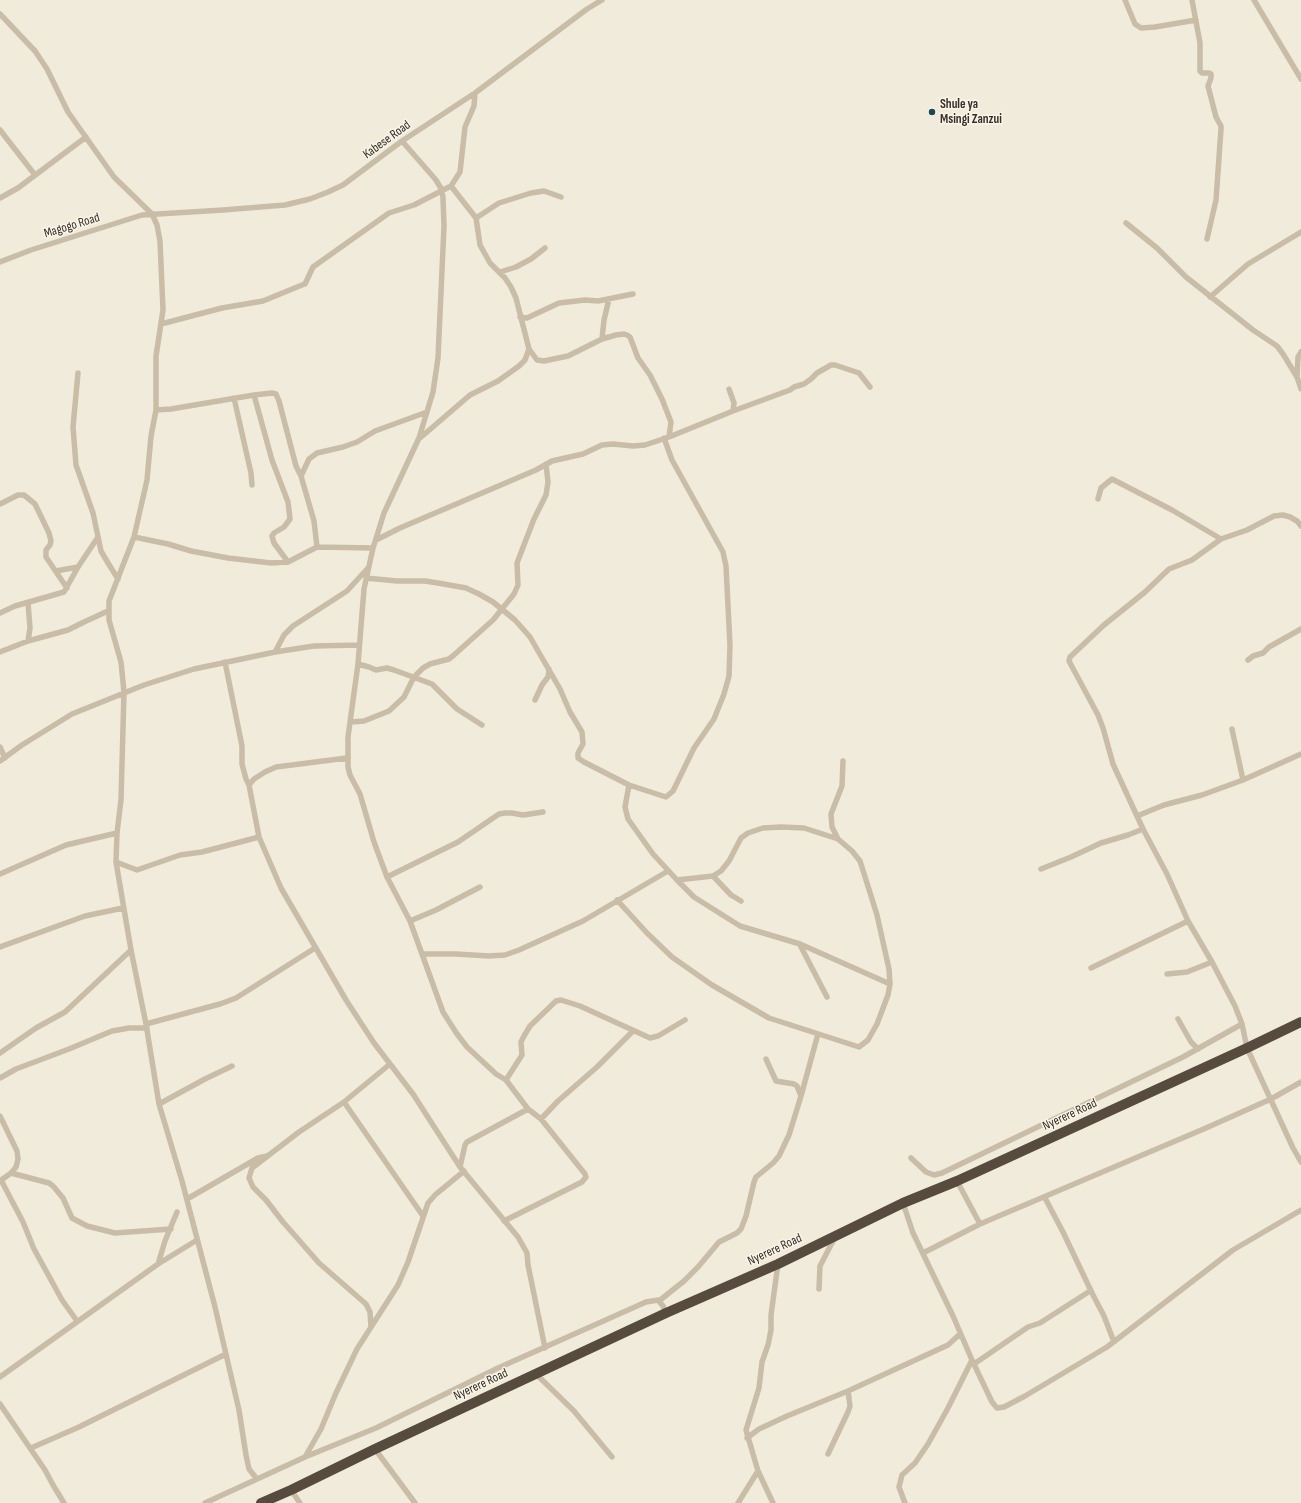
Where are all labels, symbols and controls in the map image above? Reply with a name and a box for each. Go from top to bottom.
place label: Shule ya Msingi Zanzui [940,97,1002,128]
marker: Shule ya Msingi Zanzui [927,107,937,117]
street label: Kabese Road [360,118,414,162]
street label: Magogo Road [42,210,102,242]
street label: Nyerere Road [1040,1096,1100,1134]
street label: Nyerere Road [745,1231,805,1269]
street label: Nyerere Road [451,1366,511,1404]

